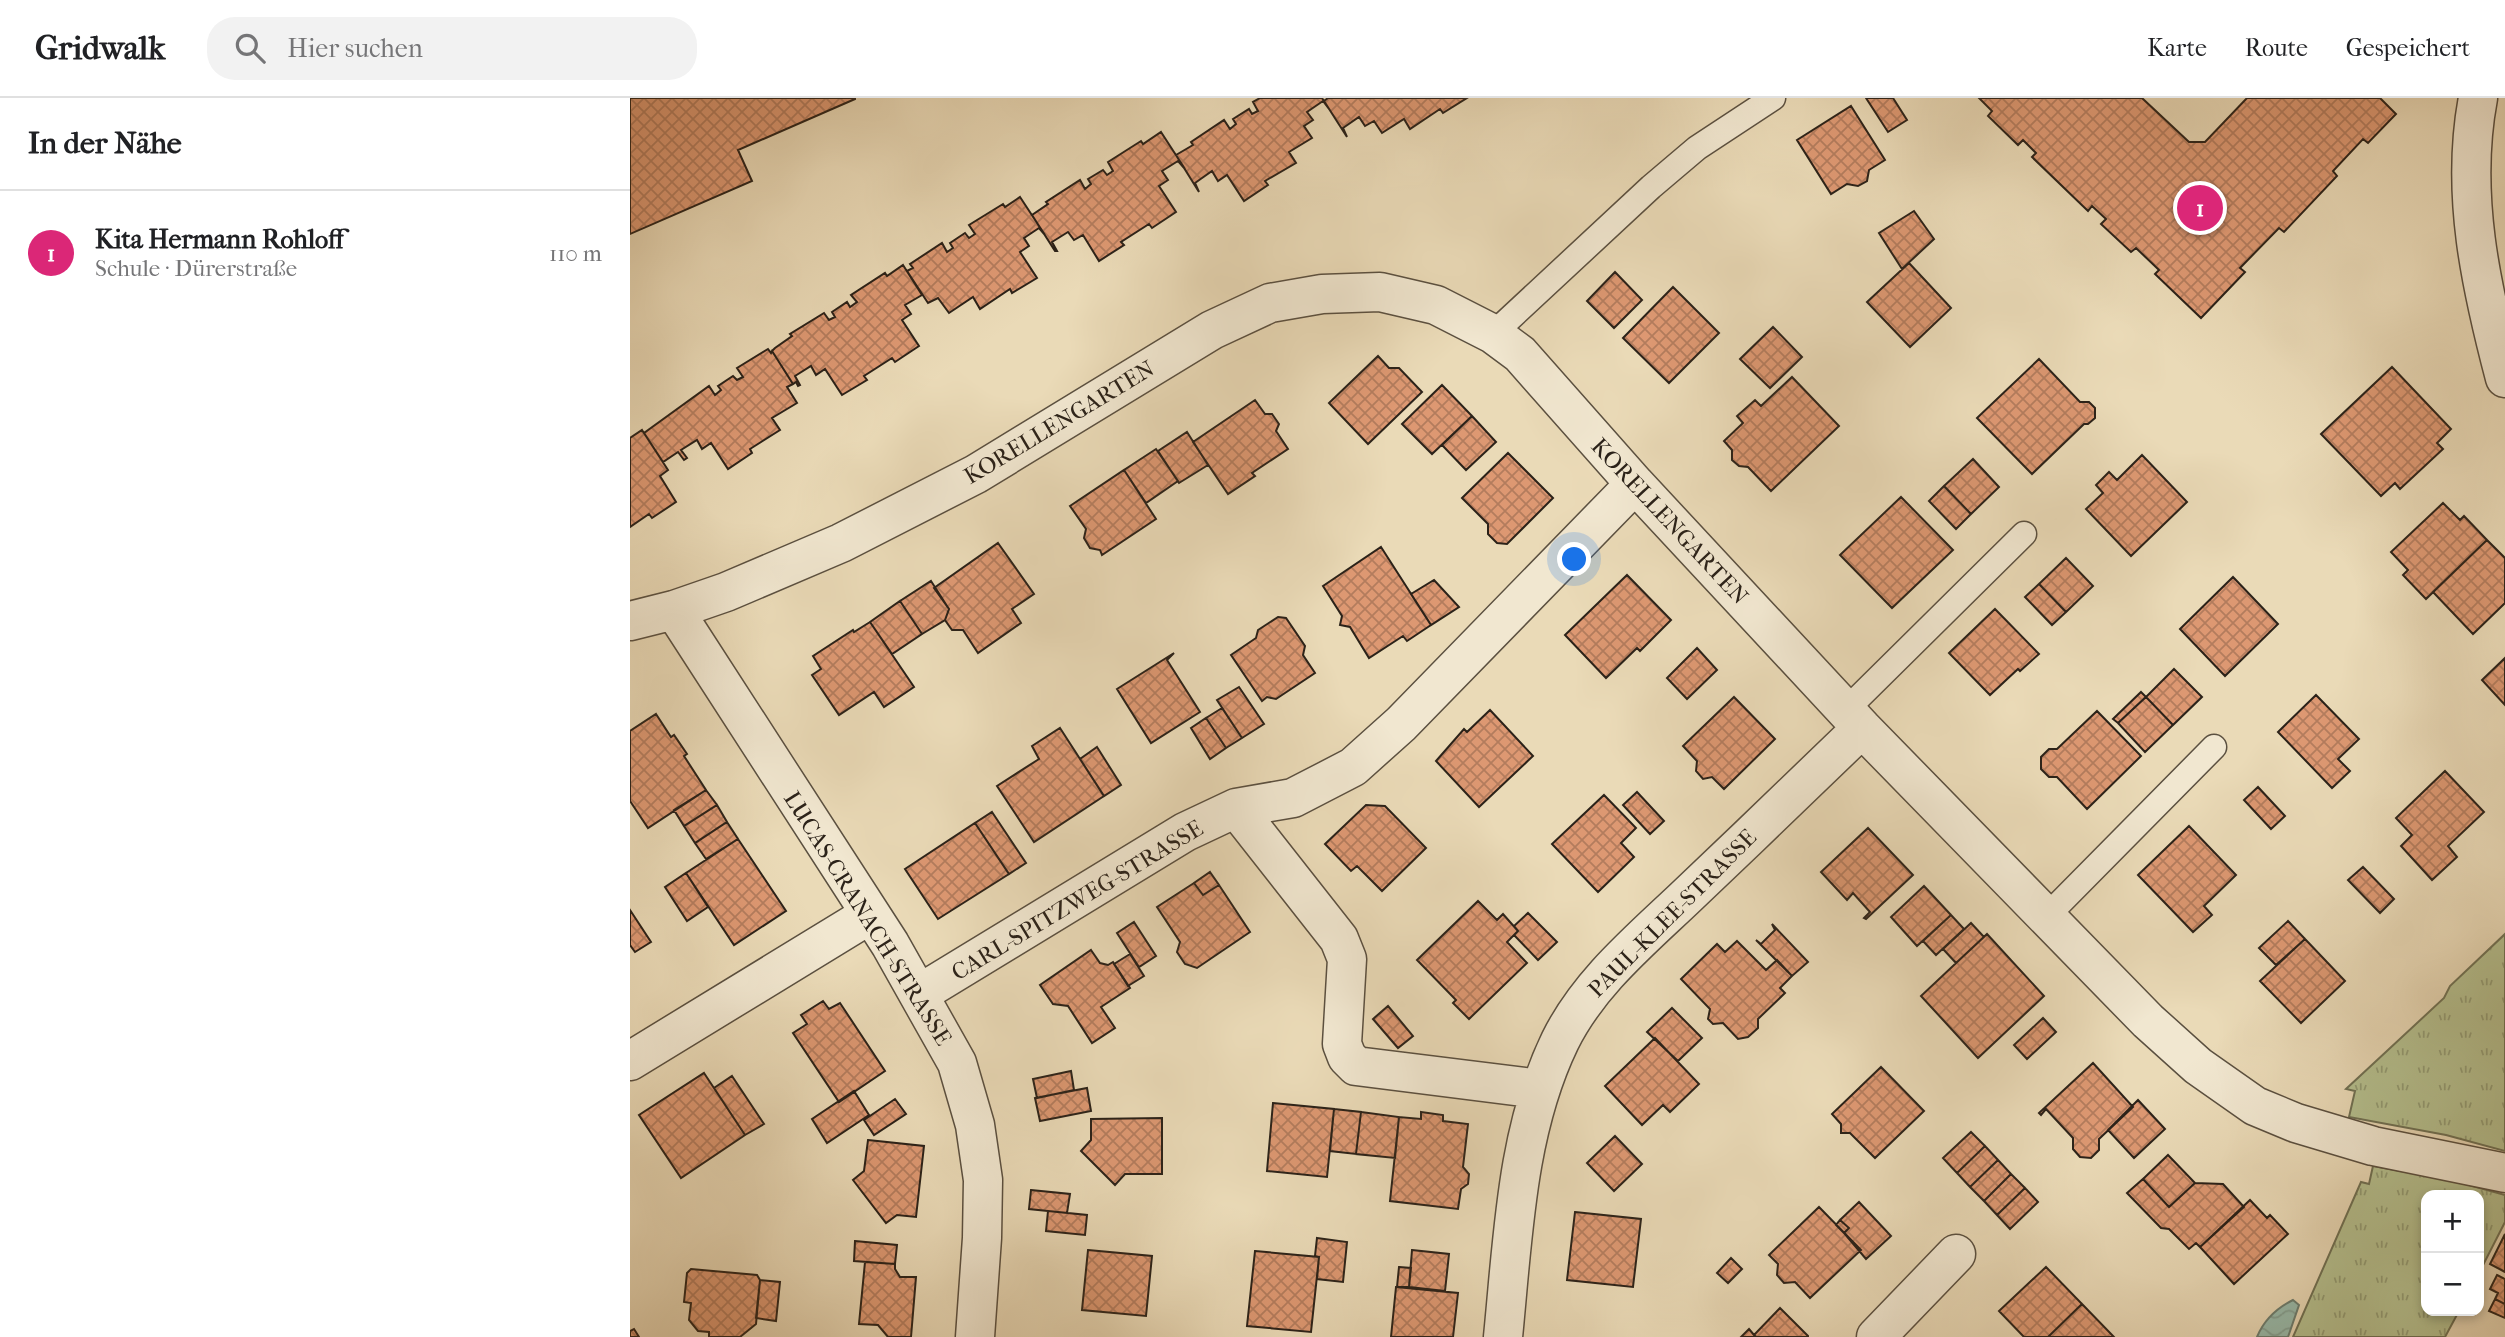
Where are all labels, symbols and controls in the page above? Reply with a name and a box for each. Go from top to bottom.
search box [207,17,697,80]
text: Gridwalk [35,29,165,68]
icon: search [231,29,269,67]
text: Hier suchen [287,33,423,64]
text: Karte [2147,34,2207,62]
text: Route [2245,34,2308,62]
text: Gespeichert [2346,34,2470,62]
text: In der Nähe [28,126,182,161]
pin: 1 [2177,182,2223,234]
text: Kita Hermann Rohloff [95,224,343,255]
text: 1 [47,240,55,267]
text: 110 m [549,240,602,267]
text: Schule · Dürerstraße [95,255,297,282]
street label: KORELLENGARTEN [959,355,1159,490]
street label: KORELLENGARTEN [1586,433,1754,610]
your location [1557,542,1591,576]
street label: LUCAS-CRANACH-STRASSE [778,786,957,1050]
street label: CARL-SPITZWEG-STRASSE [947,815,1208,986]
street label: PAUL-KLEE-STRASSE [1583,824,1762,1003]
map controls [2421,1190,2484,1316]
button: + [2421,1190,2484,1253]
button: − [2421,1253,2484,1316]

